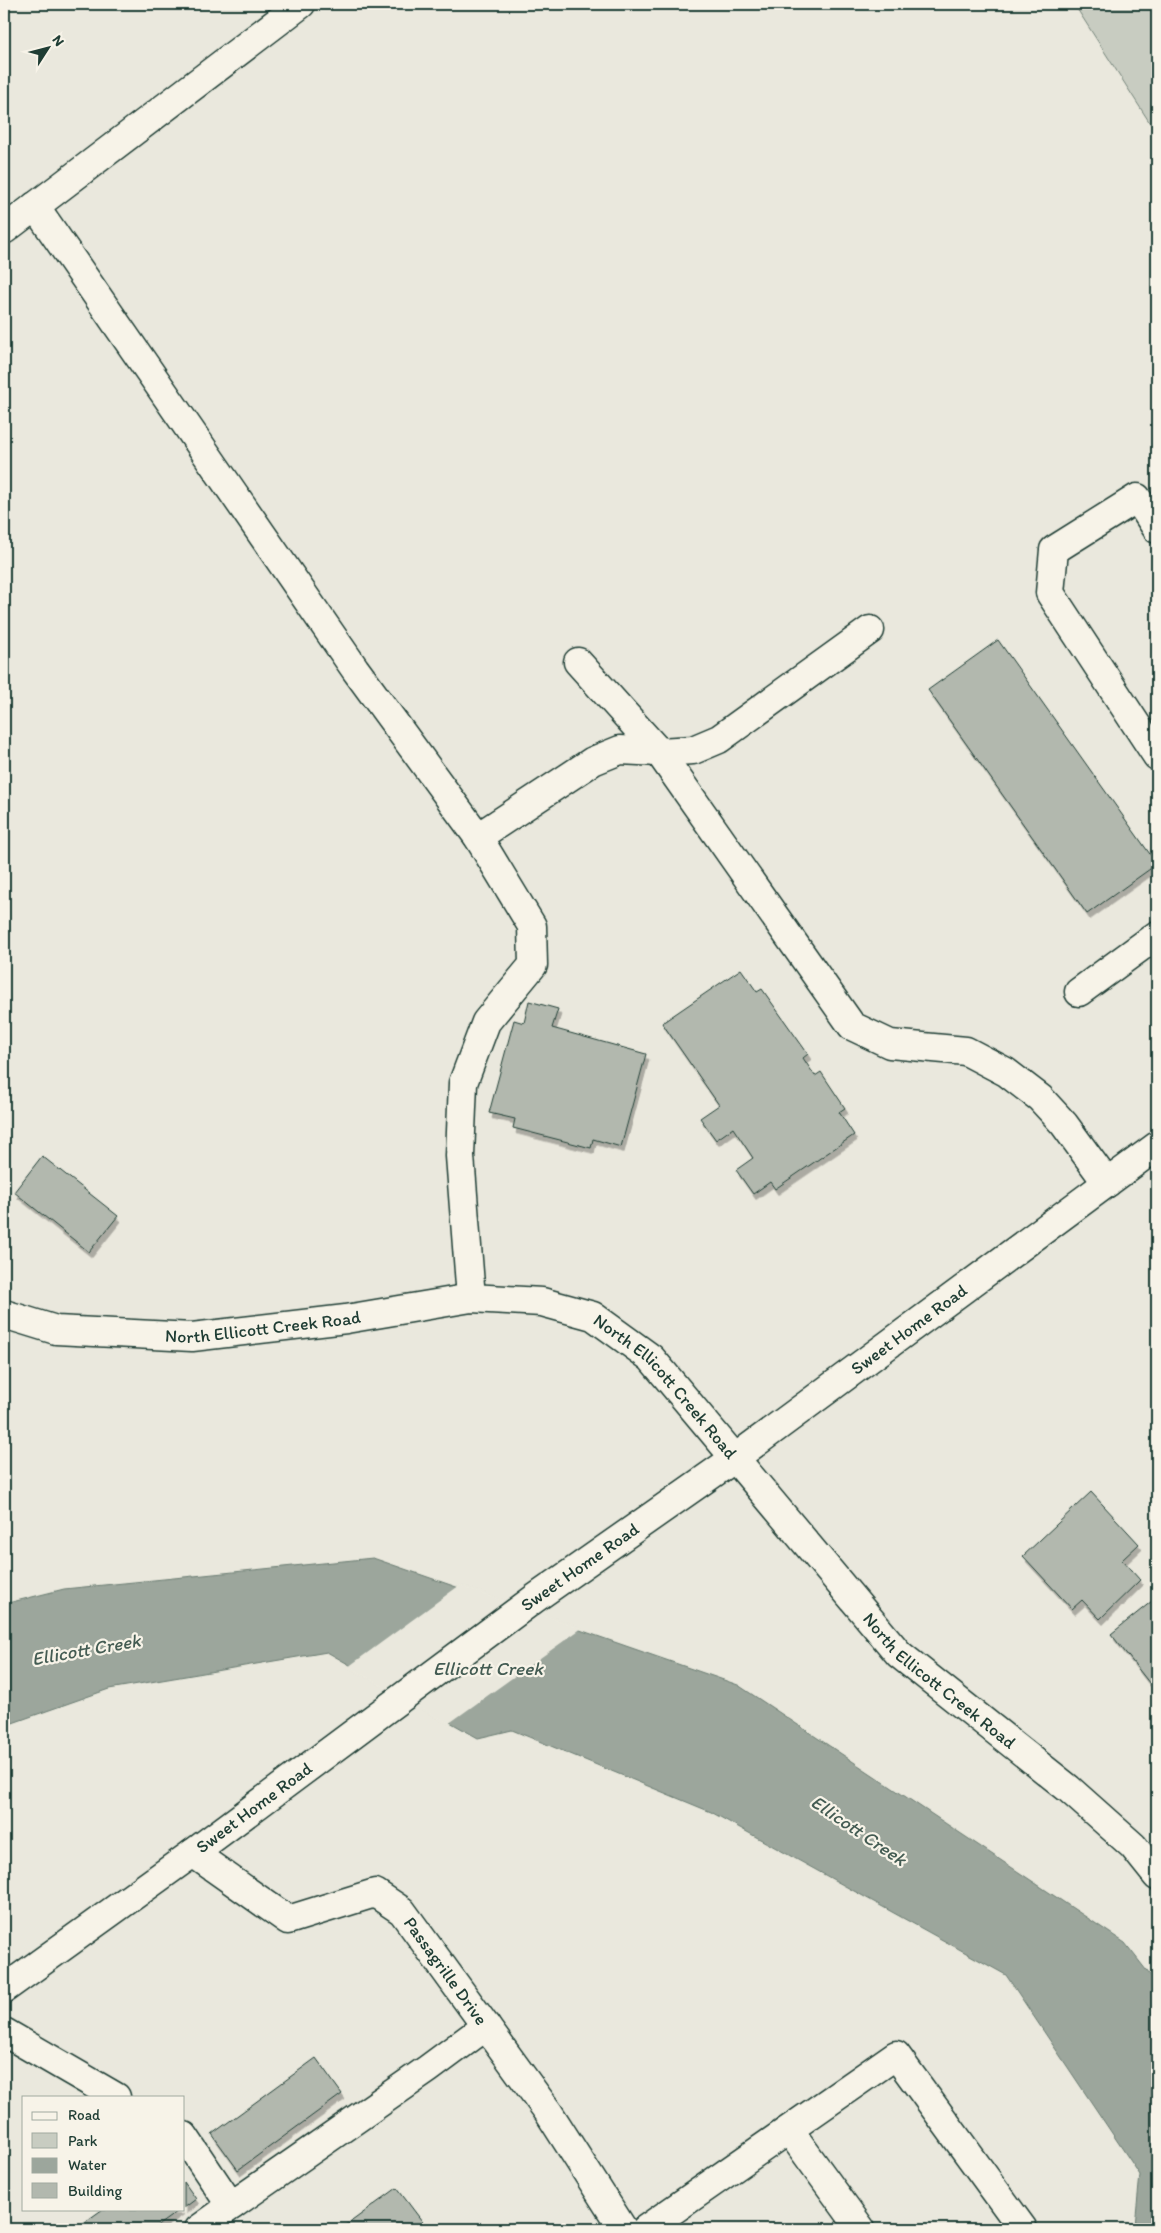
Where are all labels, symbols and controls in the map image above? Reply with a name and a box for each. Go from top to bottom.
north arrow [22,22,72,72]
text: N [48,32,68,49]
street label: Sweet Home Road [846,1279,972,1380]
street label: North Ellicott Creek Road [165,1306,363,1348]
street label: North Ellicott Creek Road [589,1309,742,1464]
street label: Sweet Home Road [516,1518,643,1616]
street label: North Ellicott Creek Road [858,1608,1021,1754]
water label: Ellicott Creek [30,1628,144,1670]
water label: Ellicott Creek [433,1657,544,1680]
street label: Sweet Home Road [192,1757,317,1858]
water label: Ellicott Creek [807,1790,912,1871]
street label: Passagrille Drive [399,1913,492,2029]
legend [22,2096,185,2210]
text: Road [68,2106,101,2124]
text: Park [68,2132,98,2150]
text: Water [68,2156,107,2174]
text: Building [68,2182,122,2200]

